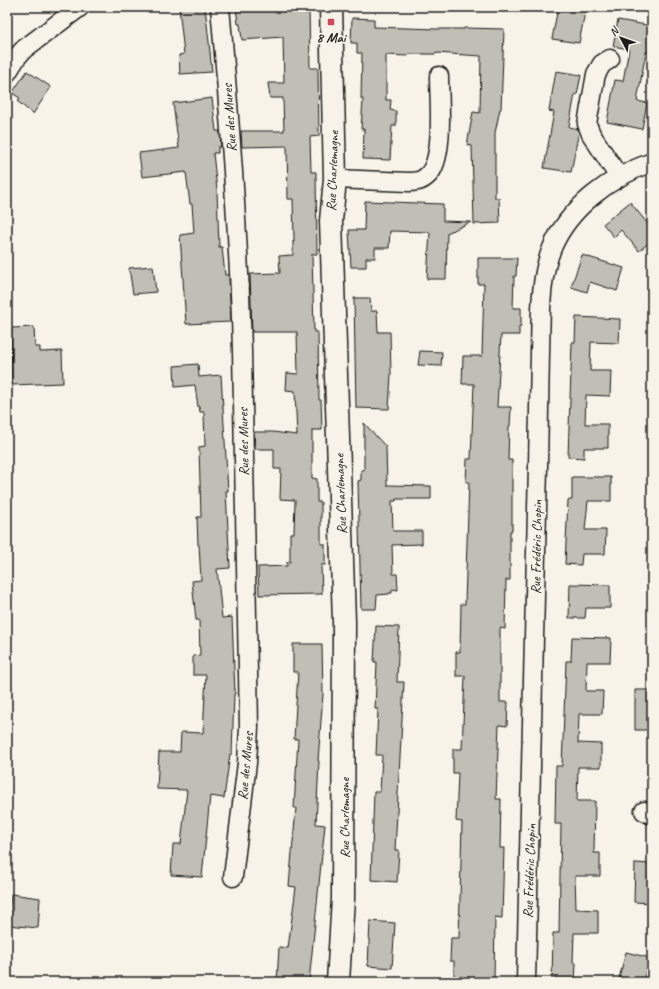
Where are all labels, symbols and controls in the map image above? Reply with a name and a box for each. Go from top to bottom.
marker: 8 Mai [326,17,336,27]
north arrow [601,18,641,58]
text: N [606,23,622,39]
place label: 8 Mai [317,29,348,46]
street label: Rue des Mures [219,82,240,152]
street label: Rue Charlemagne [323,129,342,212]
street label: Rue des Mures [234,407,253,476]
street label: Rue Charlemagne [331,452,350,534]
street label: Rue Frédéric Chopin [527,499,546,594]
street label: Rue des Mures [234,730,257,801]
street label: Rue Charlemagne [336,776,353,858]
street label: Rue Frédéric Chopin [519,823,540,918]

